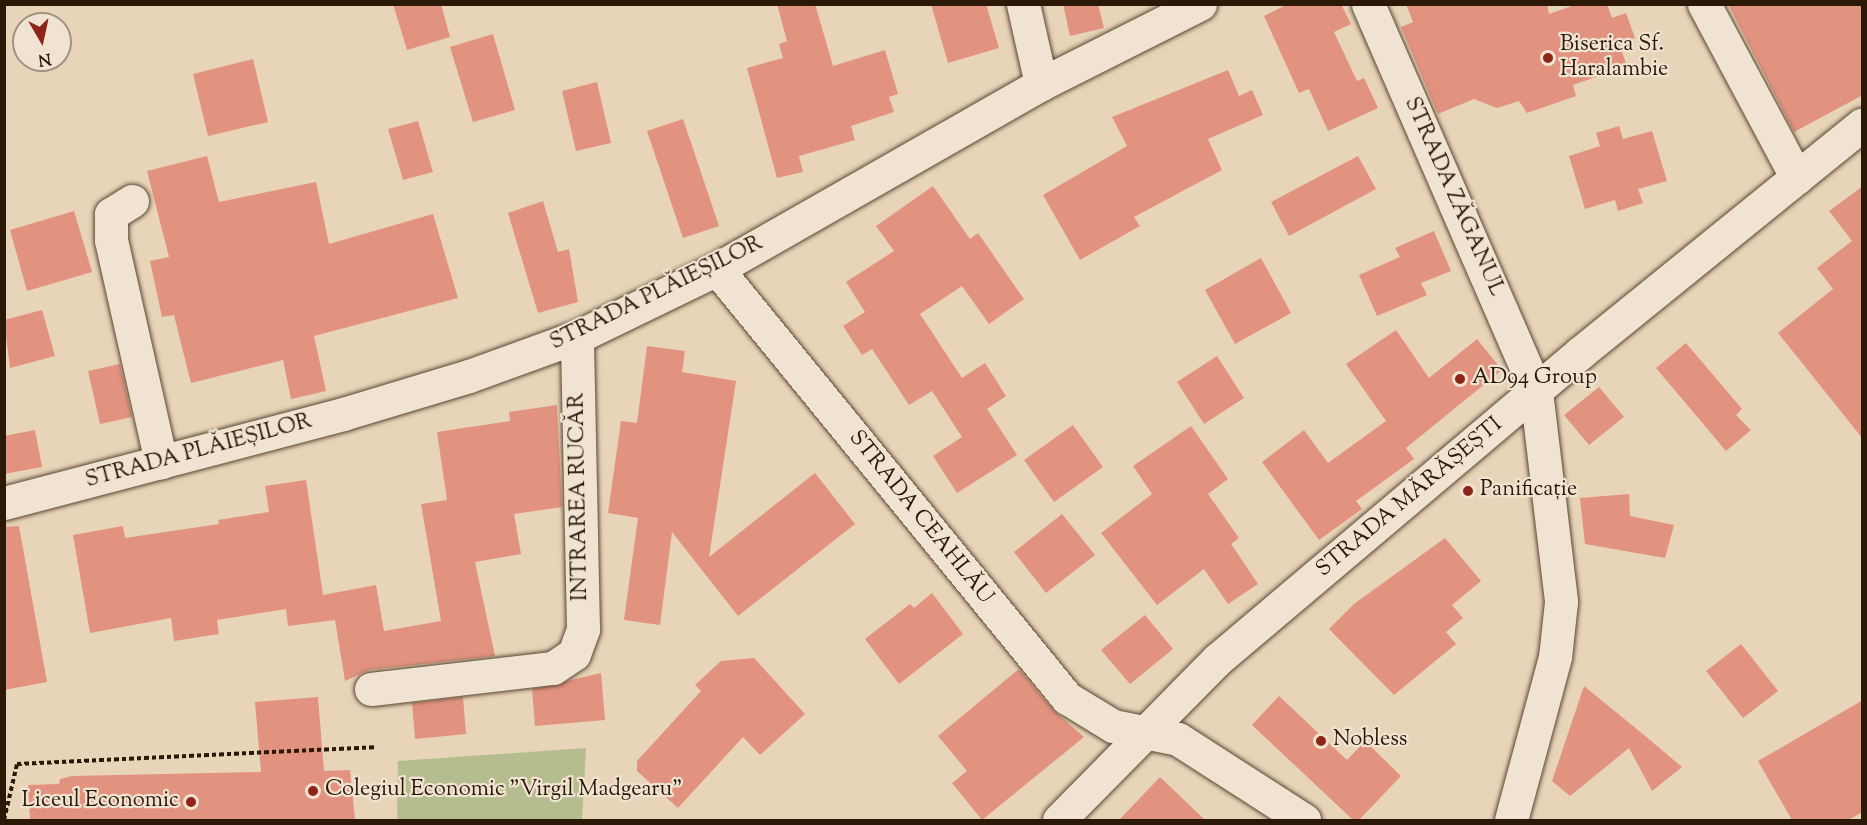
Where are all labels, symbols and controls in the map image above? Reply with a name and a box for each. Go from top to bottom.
north arrow [12,12,72,72]
place label: Biserica Sf. Haralambie [1560,32,1668,84]
text: N [36,46,53,71]
marker: Biserica Sf. Haralambie [1541,51,1555,65]
street label: STRADA ZĂGANUL [1397,93,1509,301]
street label: STRADA PLĂIEȘILOR [546,231,768,357]
place label: AD94 Group [1472,366,1597,392]
marker: AD94 Group [1453,372,1467,386]
street label: INTRAREA RUCĂR [565,393,595,601]
street label: STRADA PLĂIEȘILOR [83,409,315,495]
street label: STRADA MĂRĂȘEȘTI [1312,412,1508,584]
street label: STRADA CEAHLĂU [842,426,998,610]
place label: Panificație [1480,478,1577,504]
marker: Panificație [1461,484,1475,498]
place label: Nobless [1333,728,1407,754]
marker: Nobless [1314,734,1328,748]
place label: Colegiul Economic "Virgil Madgearu" [325,778,682,804]
marker: Colegiul Economic "Virgil Madgearu" [306,784,320,798]
place label: Liceul Economic [22,789,179,815]
marker: Liceul Economic [184,795,198,809]

